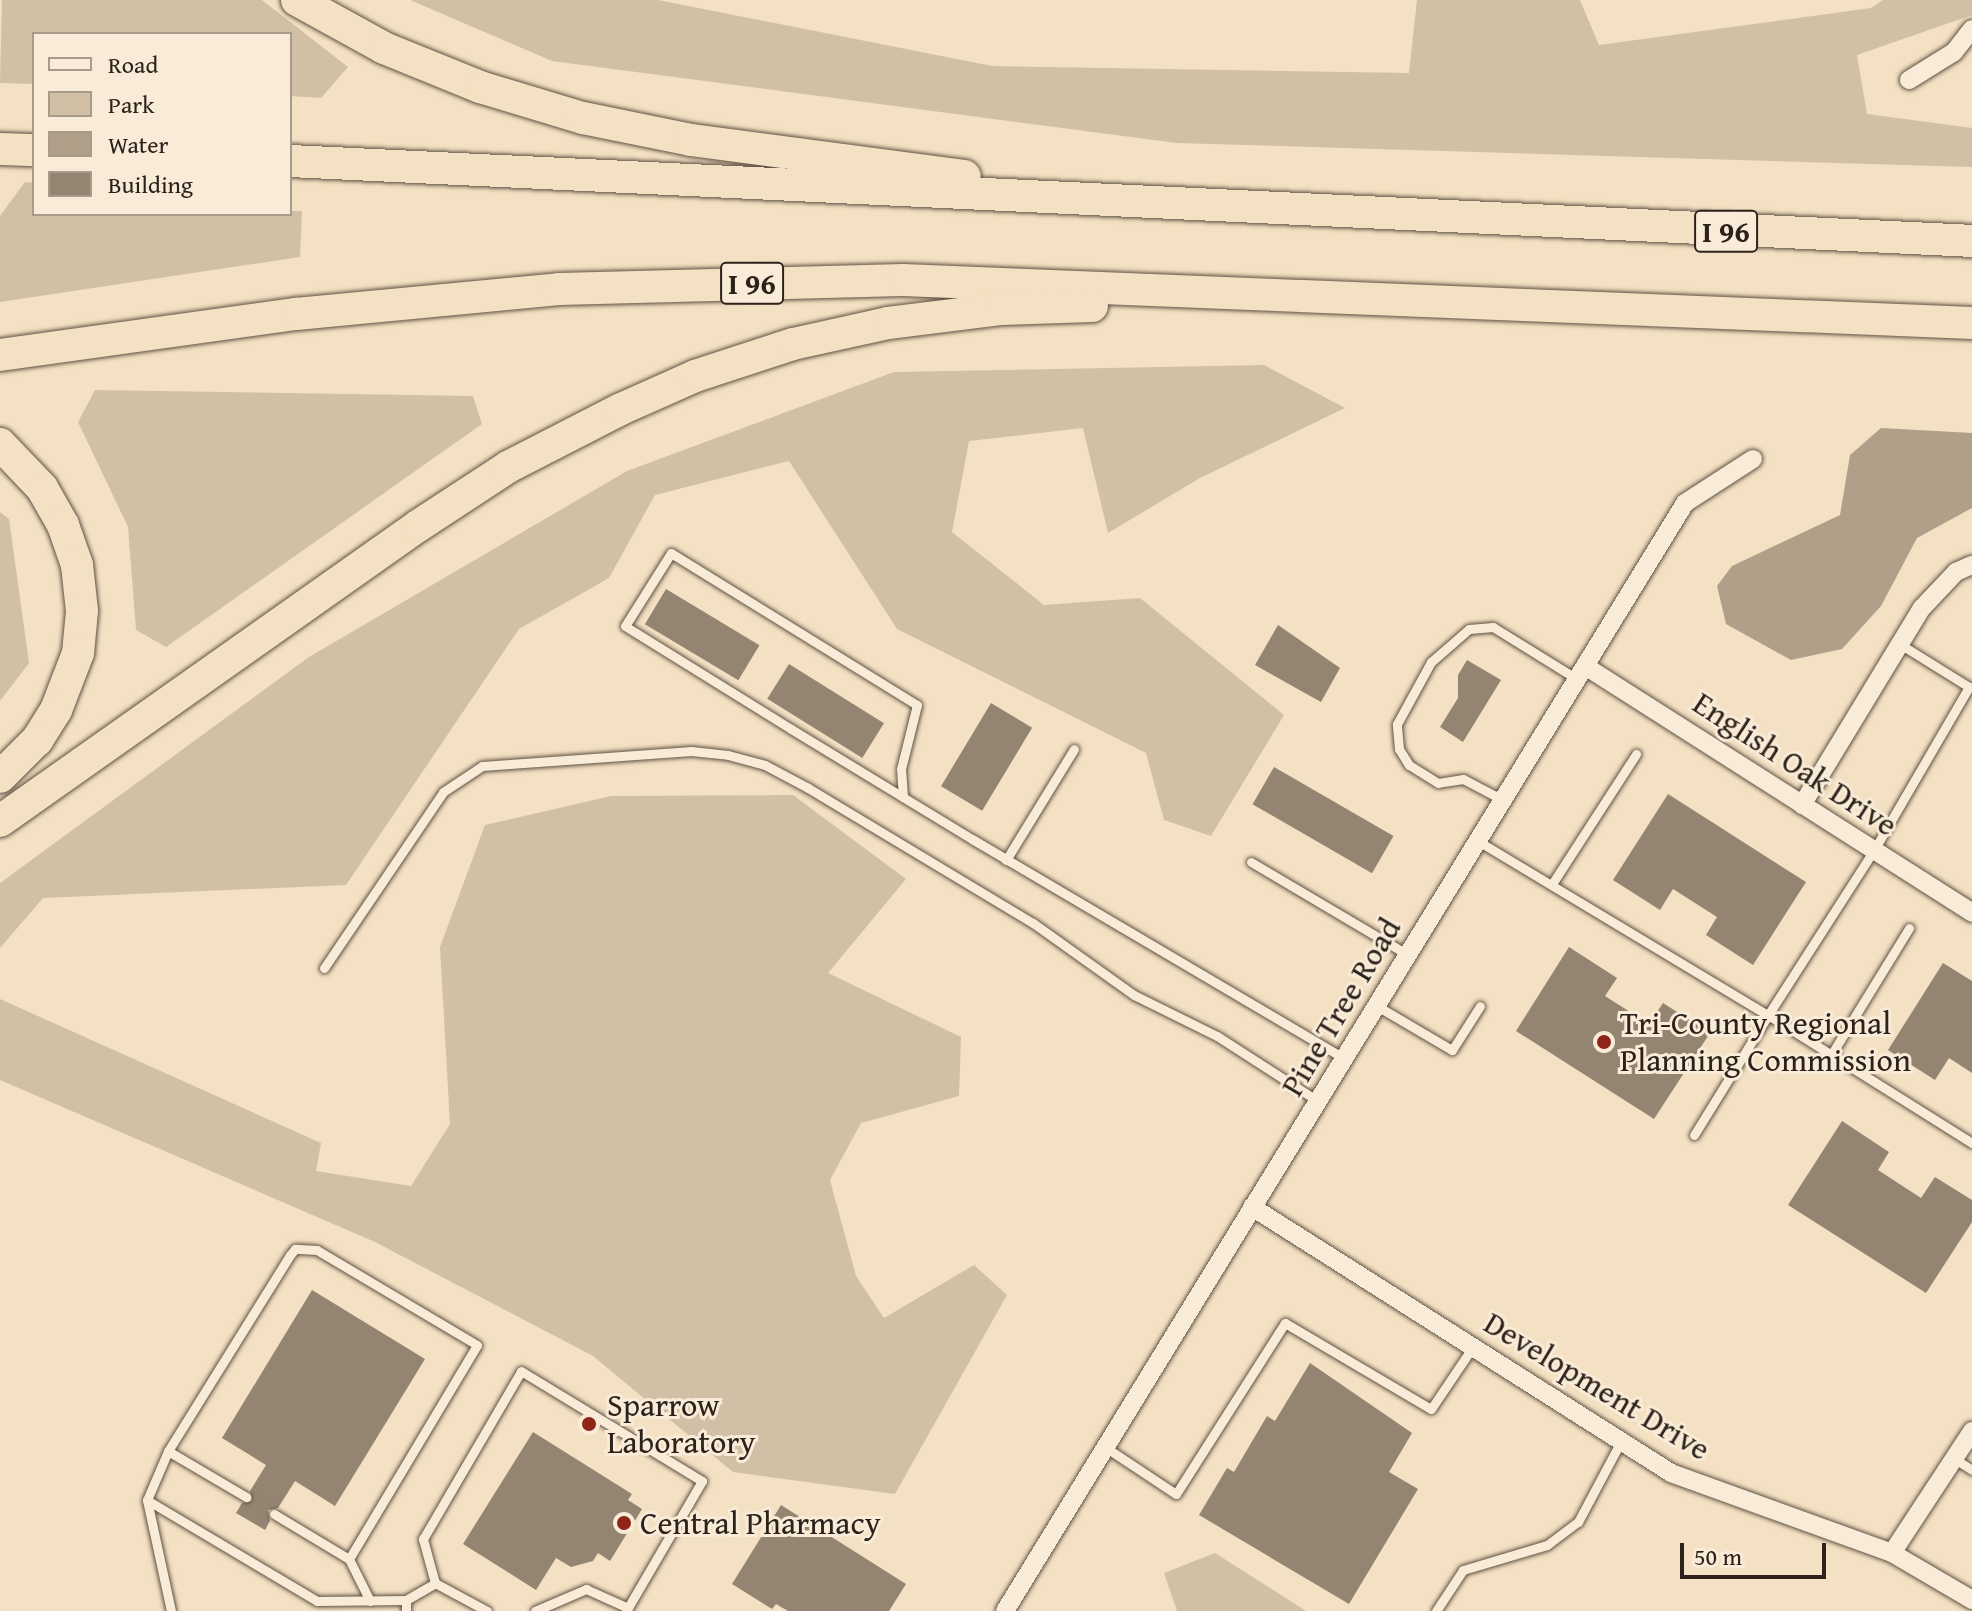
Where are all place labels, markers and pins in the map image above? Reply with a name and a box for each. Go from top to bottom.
place label: Tri-County Regional Planning Commission [1620,1005,1911,1080]
marker: Tri-County Regional Planning Commission [1595,1033,1613,1051]
place label: Sparrow Laboratory [607,1387,755,1462]
marker: Sparrow Laboratory [578,1413,600,1435]
place label: Central Pharmacy [640,1504,881,1542]
marker: Central Pharmacy [615,1514,633,1532]

